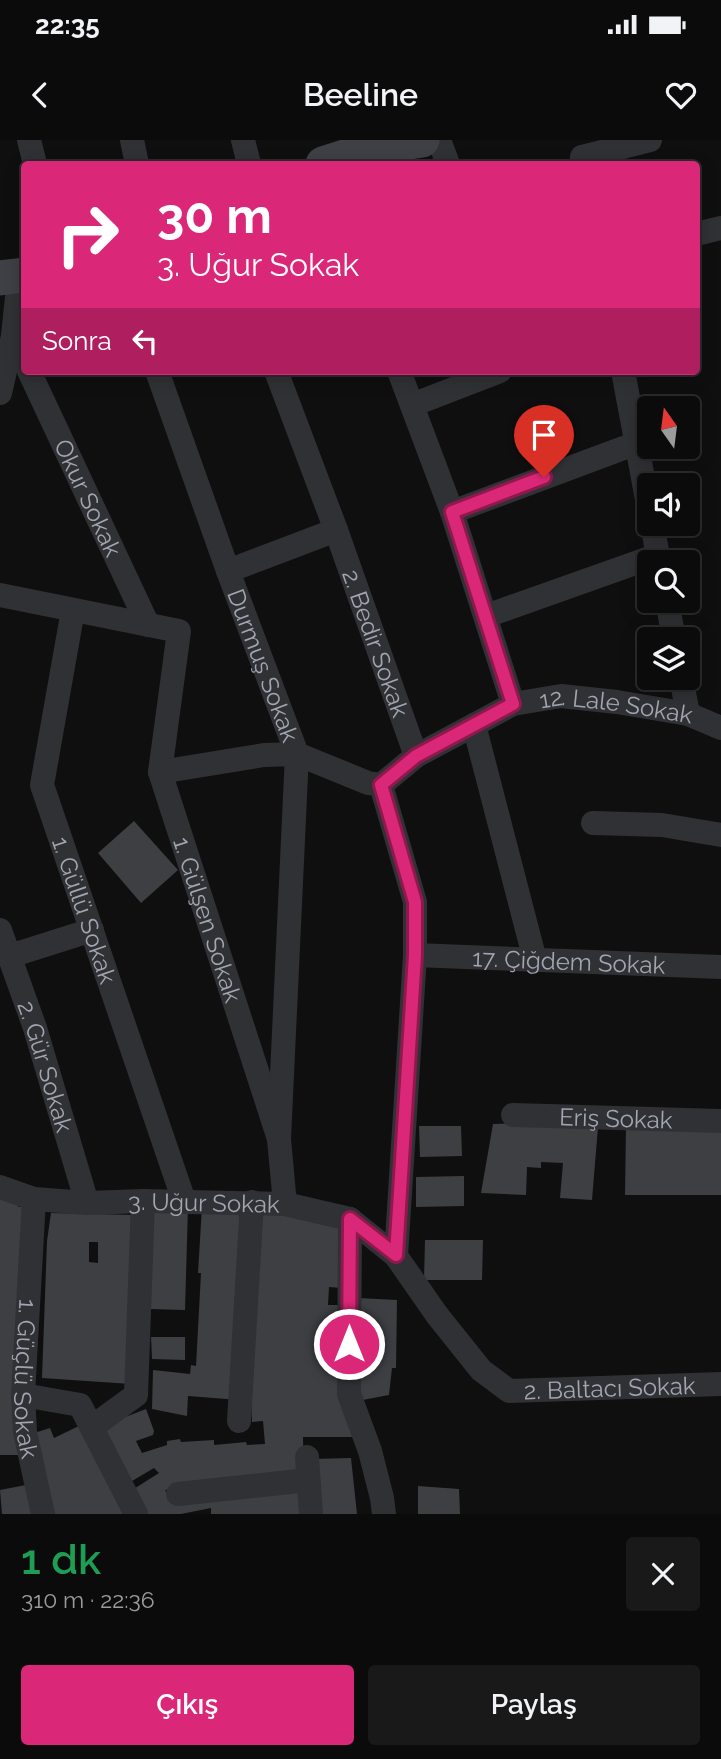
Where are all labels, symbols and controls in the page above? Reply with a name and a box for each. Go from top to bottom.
text: 22:35 [35,10,100,40]
icon: back [21,76,59,114]
text: Beeline [303,76,418,113]
icon: heart [662,76,700,114]
text: 30 m [157,187,272,244]
icon: right [42,189,133,280]
text: 3. Uğur Sokak [157,246,359,283]
icon: left [126,322,164,360]
text: Sonra [42,326,112,356]
north arrow [637,396,700,458]
map controls [637,396,700,690]
pin [514,405,574,477]
icon: arrive [525,416,563,454]
street label: Okur Sokak [48,434,128,561]
button: sound [637,473,700,536]
button: search [637,550,700,613]
street label: 2. Bedir Sokak [337,565,416,721]
street label: Durmuş Sokak [222,585,306,746]
button: layers [637,627,700,690]
street label: 12. Lale Sokak [537,682,695,729]
street label: 1. Güllü Sokak [46,833,123,988]
street label: 1. Gülşen Sokak [168,833,248,1006]
street label: 17. Çiğdem Sokak [472,943,666,979]
street label: 2. Gür Sokak [12,997,80,1136]
street label: Eriş Sokak [559,1102,673,1134]
street label: 3. Uğur Sokak [127,1186,280,1218]
street label: 1. Güçlü Sokak [8,1298,45,1461]
position arrow [312,1307,386,1381]
street label: 2. Baltacı Sokak [523,1370,696,1405]
text: 1 dk [21,1535,101,1584]
button: close [626,1537,700,1611]
text: 310 m · 22:36 [21,1586,155,1613]
button: Çıkış [21,1665,354,1745]
button: Paylaş [368,1665,700,1745]

